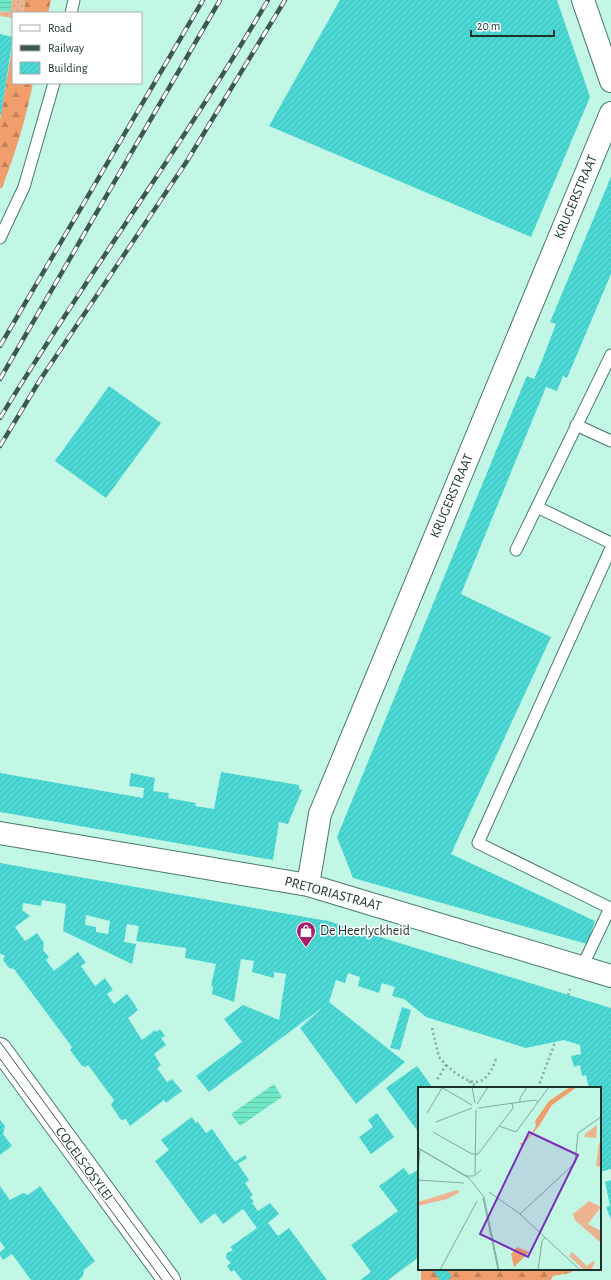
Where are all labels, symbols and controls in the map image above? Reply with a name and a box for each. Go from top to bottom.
legend [12,12,142,84]
scale bar [471,12,554,38]
text: 20 m [477,20,500,32]
text: Road [48,22,72,34]
text: Railway [48,42,84,55]
text: Building [48,62,88,74]
street label: KRUGERSTRAAT [552,153,600,241]
street label: KRUGERSTRAAT [428,452,476,540]
street label: PRETORIASTRAAT [283,874,383,914]
shop icon: De Heerlyckheid [295,920,317,948]
place label: De Heerlyckheid [320,924,410,938]
inset map [418,1087,601,1270]
street label: COGELS-OSYLEI [53,1125,115,1203]

